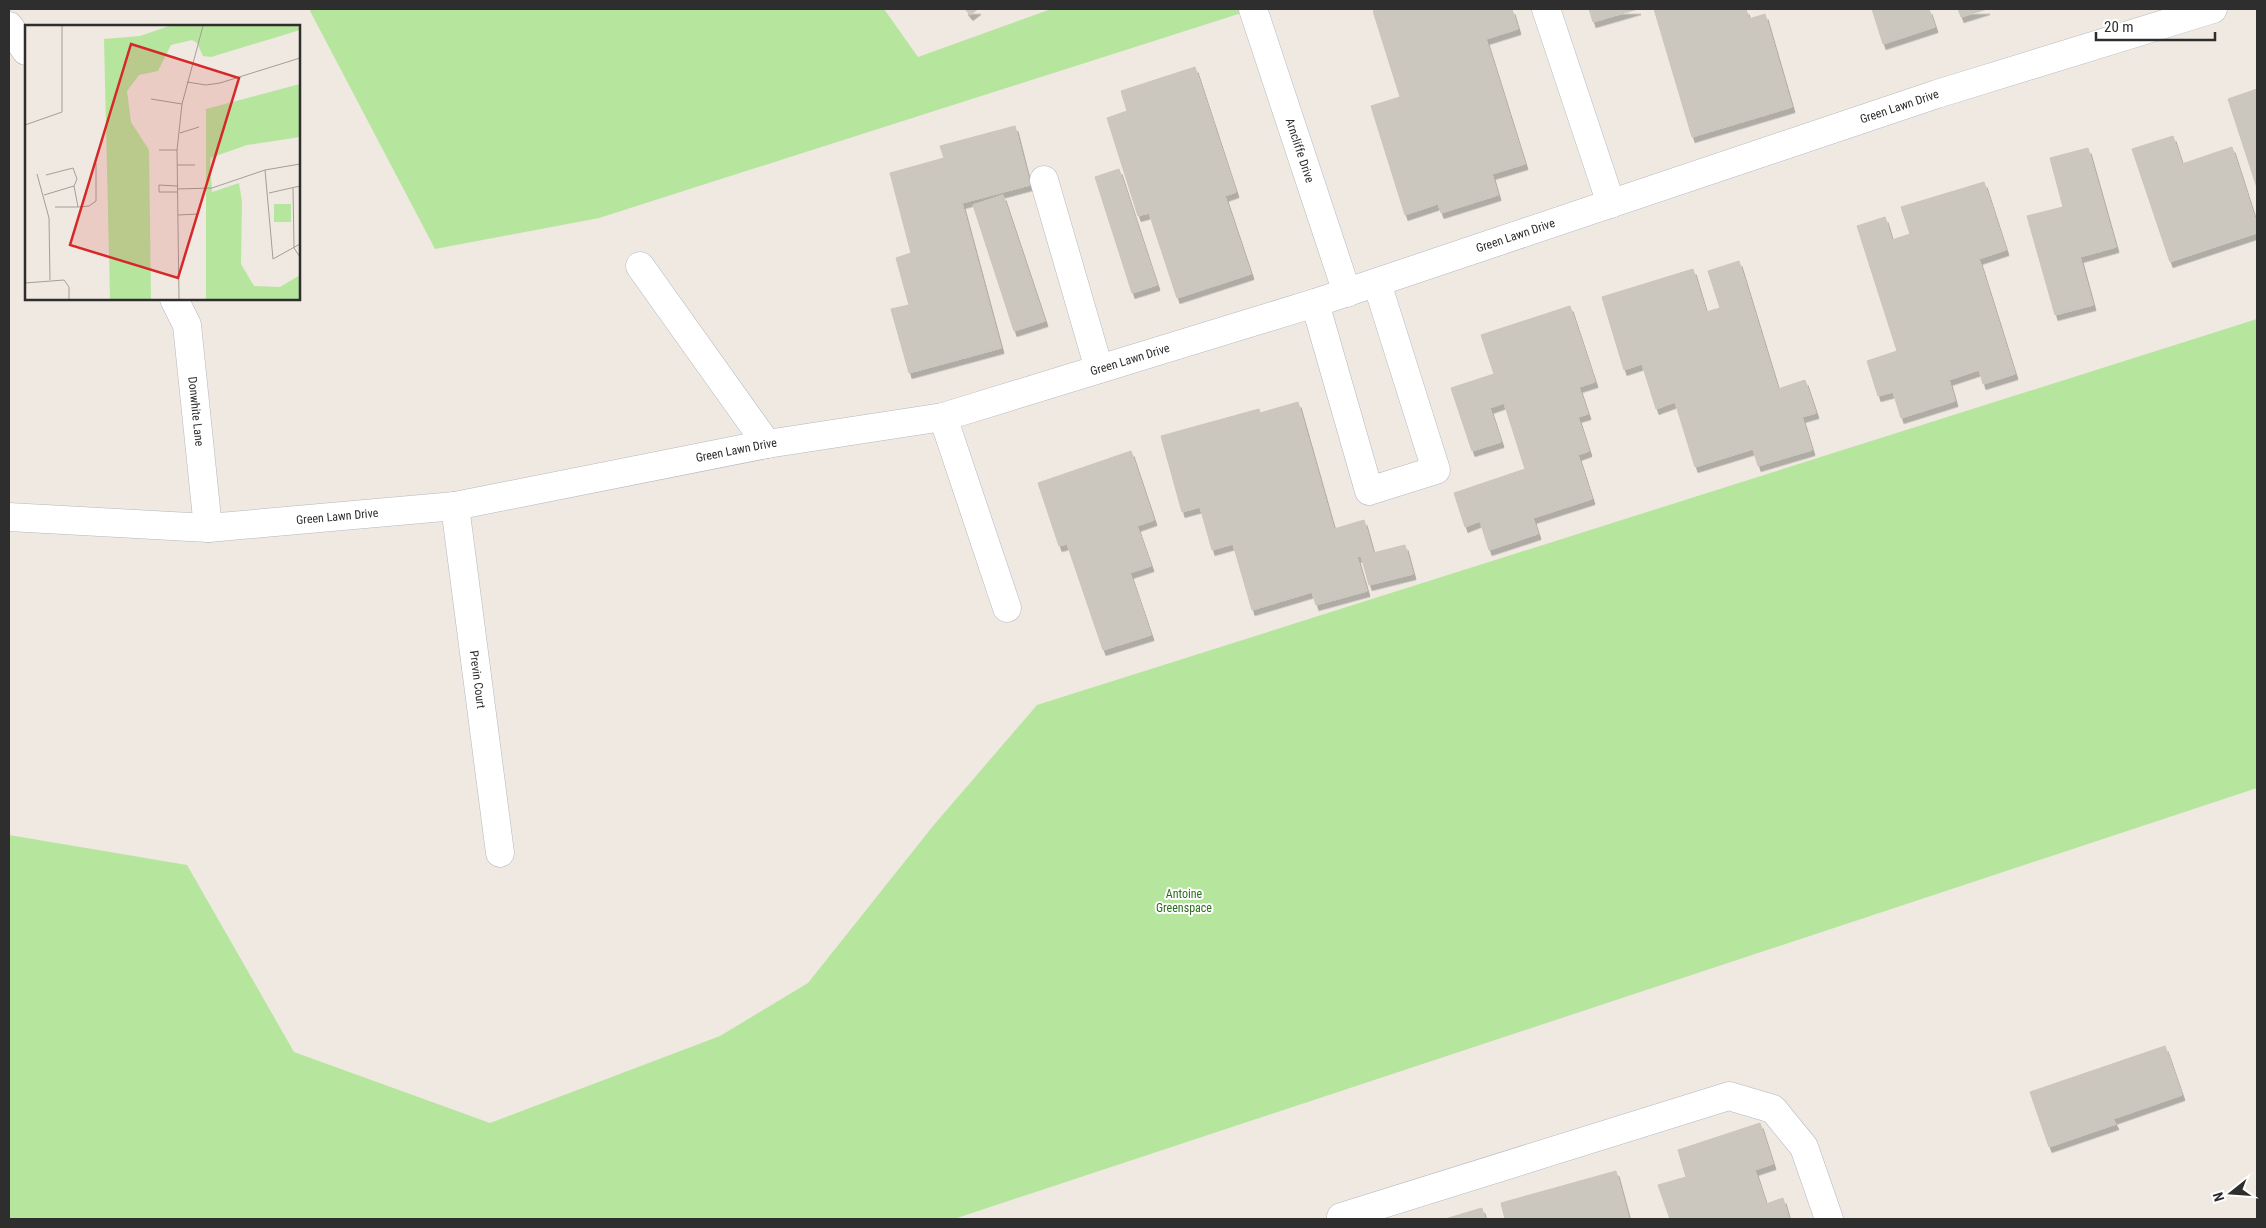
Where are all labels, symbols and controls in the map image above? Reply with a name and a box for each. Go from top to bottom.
scale bar [2096,10,2215,42]
text: 20 m [2104,18,2134,36]
inset map [25,25,300,300]
street label: Green Lawn Drive [1858,87,1941,126]
street label: Arncliffe Drive [1283,116,1317,185]
street label: Green Lawn Drive [1474,216,1557,255]
street label: Green Lawn Drive [1089,341,1172,378]
street label: Donwhite Lane [185,376,207,447]
street label: Green Lawn Drive [694,436,778,465]
street label: Green Lawn Drive [296,506,379,527]
street label: Previn Court [467,650,488,710]
park label: Antoine Greenspace [1156,887,1212,915]
north arrow [2206,1168,2256,1218]
text: N [2210,1190,2227,1203]

